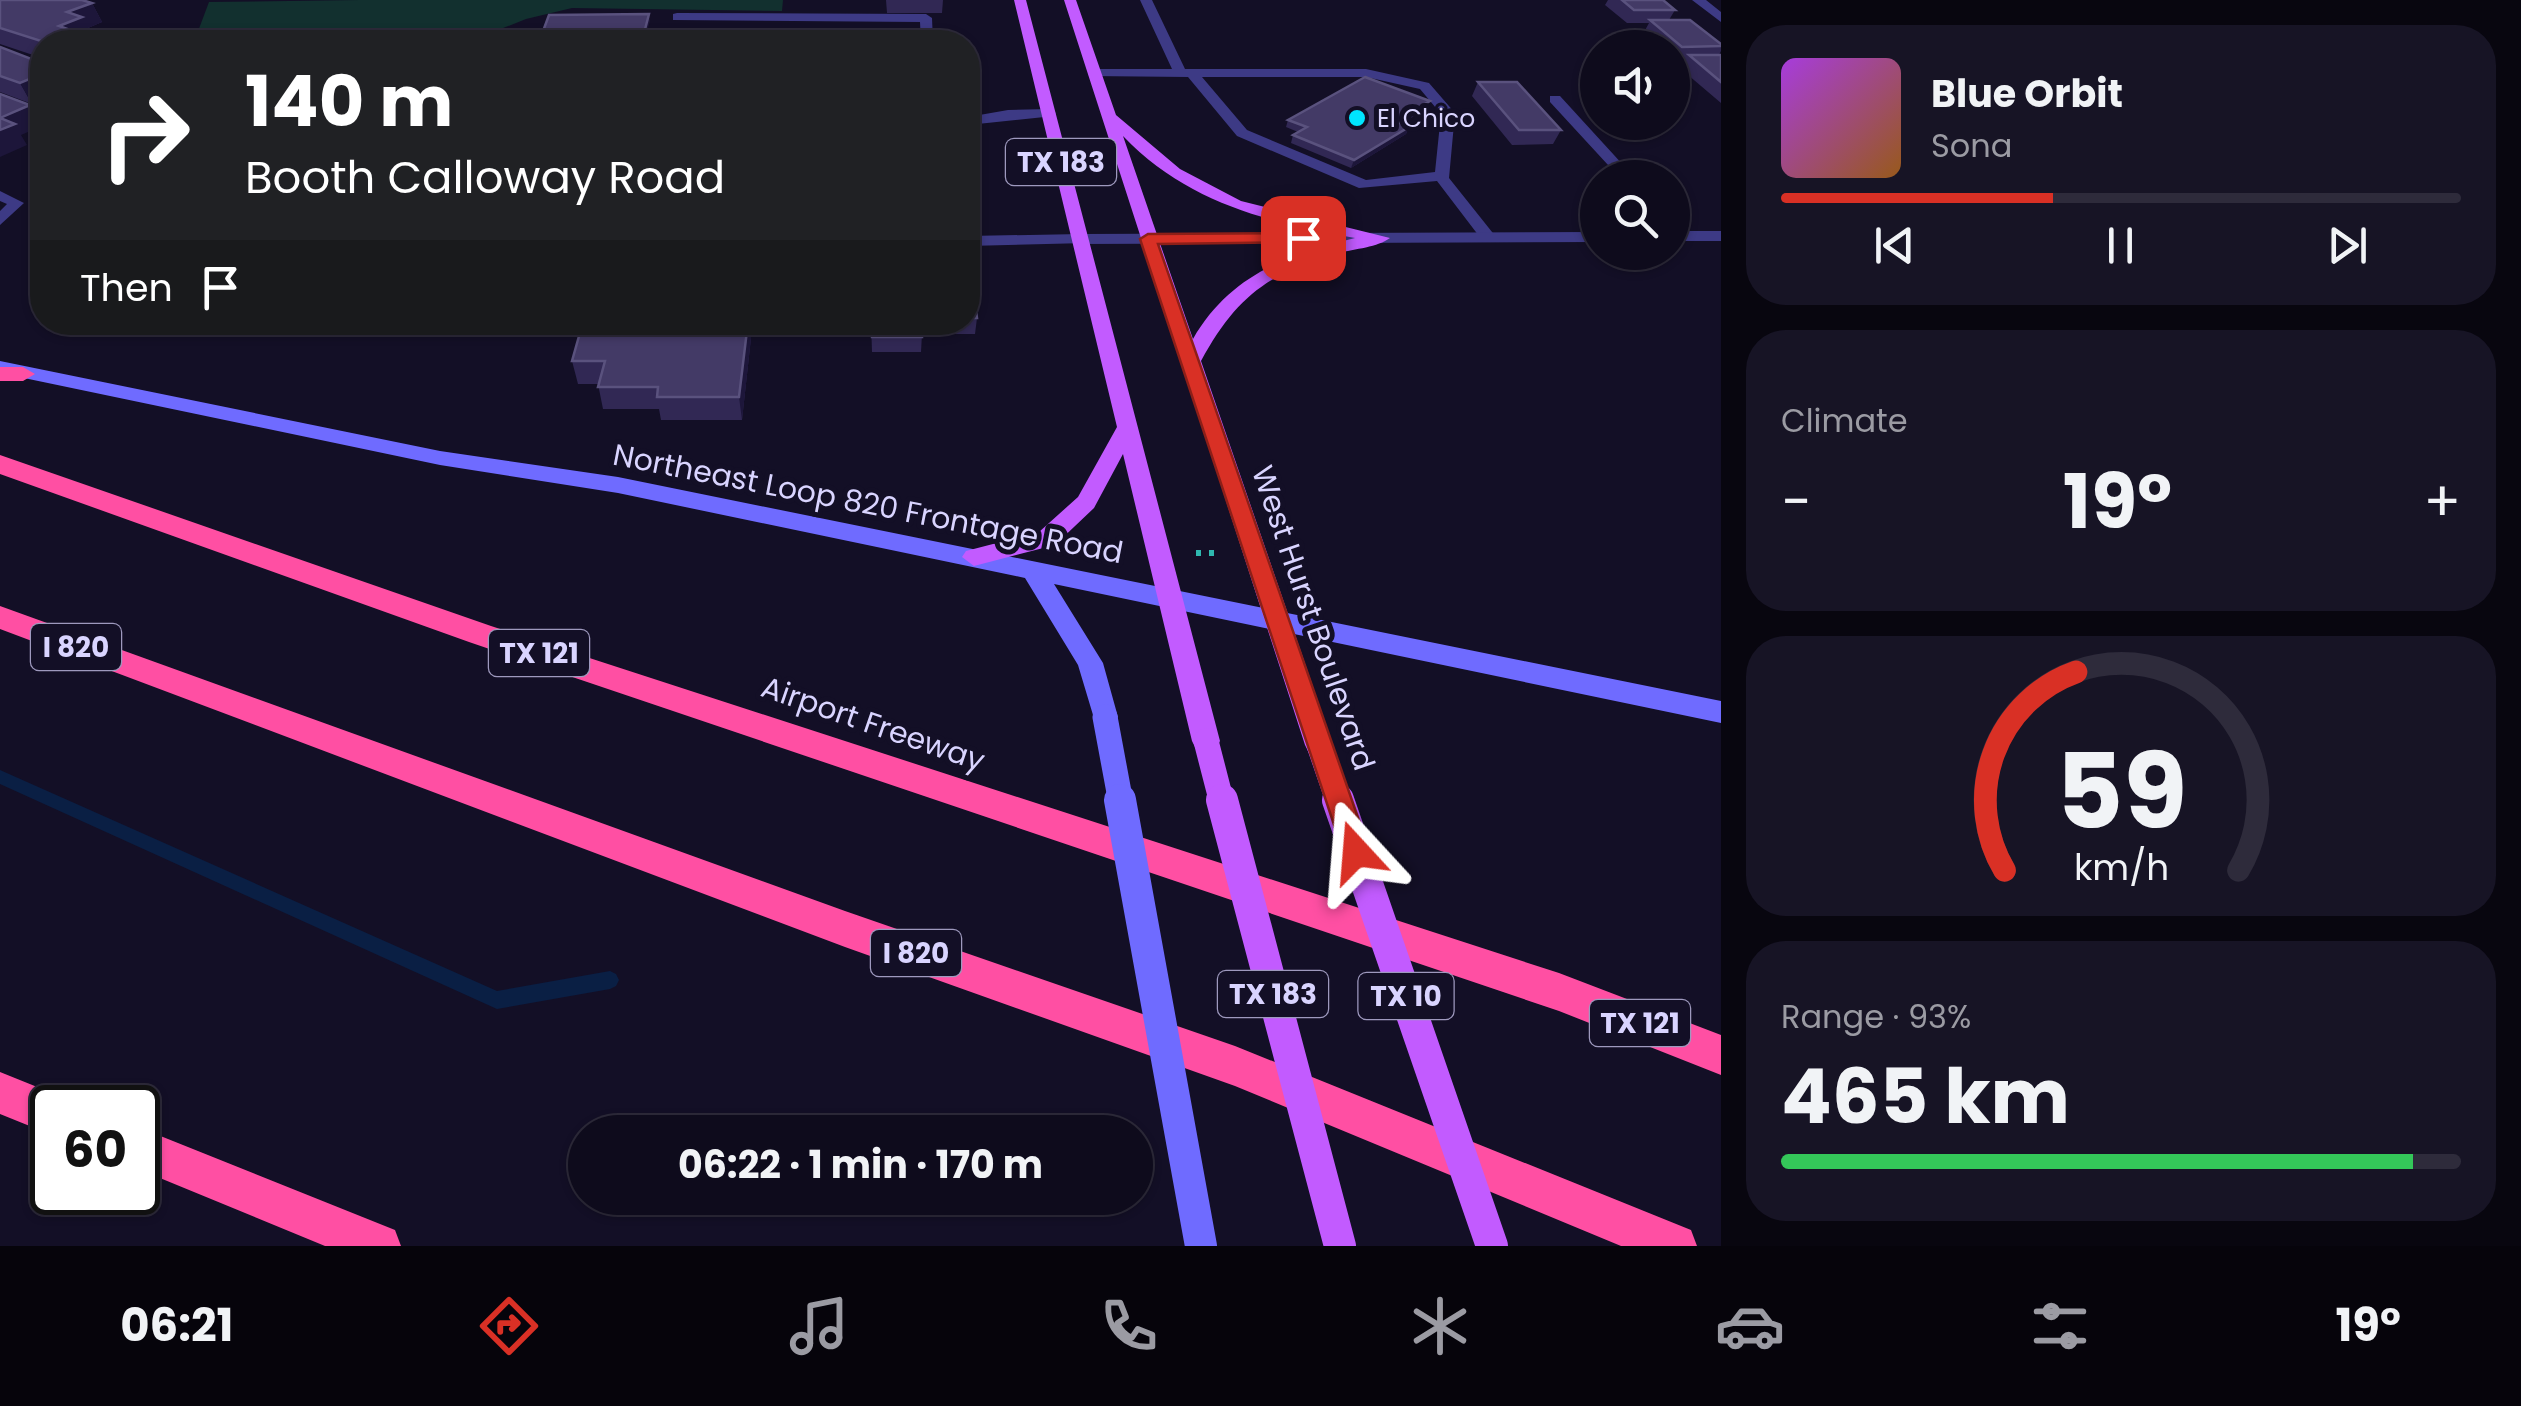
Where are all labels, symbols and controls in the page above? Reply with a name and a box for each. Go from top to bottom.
map controls [1580,30,1690,270]
button: sound [1580,30,1690,140]
text: 140 m [245,52,453,151]
text: Blue Orbit [1931,67,2123,120]
icon: right [80,70,210,200]
place label: El Chico [1377,101,1475,136]
marker: El Chico [1346,107,1368,129]
text: Sona [1931,123,2012,168]
road number: TX 183 [1006,139,1116,185]
text: Booth Calloway Road [245,146,725,209]
button: search [1580,160,1690,270]
pin [1261,196,1346,281]
icon: arrive [1276,211,1331,266]
icon: previous [1867,218,1922,273]
icon: pause [2093,218,2148,273]
icon: next [2320,218,2375,273]
icon: arrive [193,260,248,315]
text: Then [80,261,173,314]
text: Climate [1781,398,1908,443]
street label: Northeast Loop 820 Frontage Road [609,433,1127,574]
text: 19° [2063,449,2172,554]
street label: West Hurst Boulevard [1241,460,1386,776]
text: − [1781,463,1811,540]
text: + [2423,463,2461,540]
road number: I 820 [31,624,121,670]
road number: TX 121 [489,630,589,676]
street label: Airport Freeway [756,665,991,782]
text: 59 [2055,719,2187,864]
position arrow [1304,800,1408,904]
text: km/h [2073,842,2169,893]
road number: I 820 [871,930,961,976]
road number: TX 183 [1218,971,1328,1017]
road number: TX 10 [1358,973,1454,1019]
text: Range · 93% [1781,994,1971,1039]
road number: TX 121 [1590,1000,1690,1046]
text: 465 km [1781,1044,2070,1149]
speed limit sign: 60 [30,1085,160,1215]
text: 06:22 · 1 min · 170 m [678,1138,1043,1191]
icon: directions [474,1291,544,1361]
icon: music [784,1291,854,1361]
icon: phone [1094,1291,1164,1361]
icon: climate [1405,1291,1475,1361]
icon: car [1715,1291,1785,1361]
icon: filters [2025,1291,2095,1361]
text: 06:21 [120,1294,234,1357]
text: 19° [2335,1294,2401,1357]

